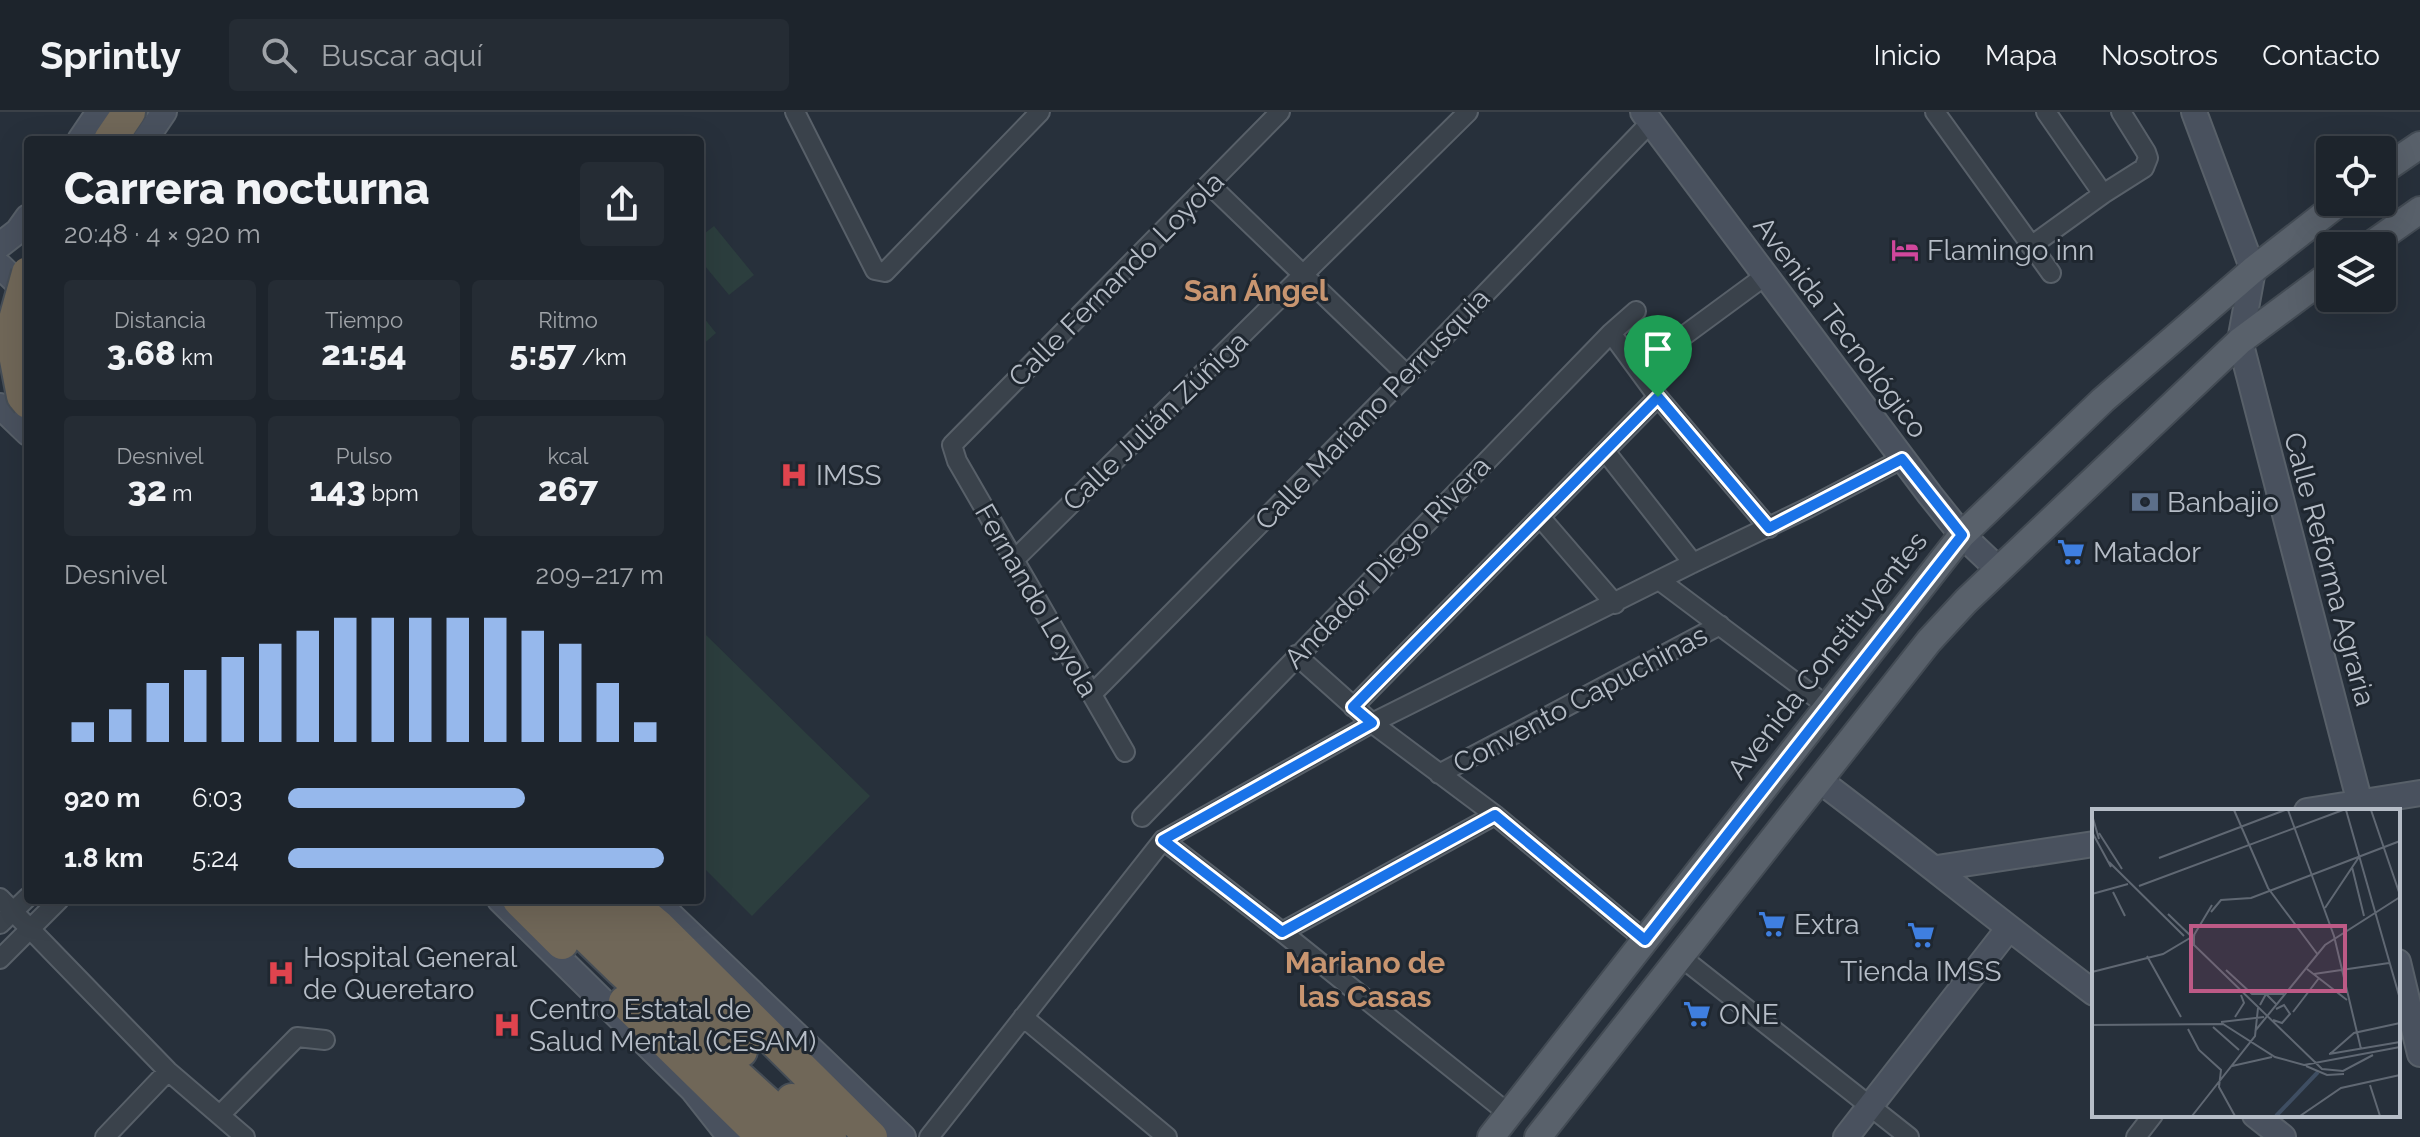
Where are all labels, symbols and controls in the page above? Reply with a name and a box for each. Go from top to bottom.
search box [229,19,789,91]
text: Sprintly [40,33,181,78]
icon: search [257,33,301,77]
text: Buscar aquí [321,38,483,73]
text: Inicio [1873,39,1941,72]
text: Mapa [1985,39,2057,72]
text: Nosotros [2101,39,2218,72]
text: Contacto [2262,39,2380,72]
map controls [2316,136,2396,312]
button: locate [2316,136,2396,216]
button: share [580,162,664,246]
text: Carrera nocturna [64,163,430,214]
street label: Calle Fernando Loyola [1002,165,1231,394]
street label: Avenida Tecnológico [1747,210,1935,444]
text: 20:48 · 4 × 920 m [64,219,261,249]
button: layers [2316,232,2396,312]
place label: Flamingo inn [1927,234,2094,267]
hotel icon: Flamingo inn [1890,235,1920,265]
district label: San Ángel [1184,273,1329,308]
street label: Calle Mariano Perrusquia [1248,282,1496,537]
text: Distancia [114,307,206,333]
text: Tiempo [325,307,403,333]
text: Ritmo [538,307,598,333]
pin [1624,315,1692,397]
street label: Calle Julián Zúñiga [1056,325,1254,518]
icon: arrive [1636,327,1680,371]
text: 3.68 [107,333,176,373]
text: 21:54 [321,333,407,373]
text: 5:57 [509,333,576,373]
text: km [176,344,213,370]
text: /km [576,344,627,370]
street label: Calle Reforma Agraria [2277,429,2382,710]
text: Desnivel [116,443,204,469]
text: Pulso [336,443,392,469]
text: kcal [547,443,589,469]
street label: Andador Diego Rivera [1278,449,1497,675]
place label: IMSS [816,459,882,492]
hospital icon: IMSS [779,460,809,490]
text: 32 [128,469,167,509]
text: 143 [309,469,366,509]
text: 267 [538,469,598,509]
text: m [167,480,192,506]
text: bpm [366,480,419,506]
place label: Banbajio [2167,486,2279,519]
bank icon: Banbajio [2130,487,2160,517]
street label: Fernando Loyola [968,498,1105,703]
street label: Avenida Constituyentes [1721,525,1934,786]
place label: Matador [2093,536,2201,569]
supermarket icon: Matador [2056,537,2086,567]
text: Desnivel [64,560,167,590]
text: 209–217 m [536,560,664,590]
street label: Convento Capuchinas [1447,618,1713,780]
text: 920 m [64,783,140,813]
text: 6:03 [192,783,242,813]
inset map [2092,809,2400,1117]
text: 1.8 km [64,843,143,873]
text: 5:24 [192,843,239,873]
place label: Extra [1794,908,1860,941]
supermarket icon: Extra [1757,909,1787,939]
supermarket icon: Tienda IMSS [1906,920,1936,950]
place label: Hospital General de Queretaro [303,941,518,1006]
district label: Mariano de las Casas [1285,945,1445,1014]
place label: Tienda IMSS [1840,955,2002,988]
hospital icon: Hospital General de Queretaro [266,958,296,988]
place label: Centro Estatal de Salud Mental (CESAM) [529,993,816,1058]
place label: ONE [1719,998,1779,1031]
supermarket icon: ONE [1682,999,1712,1029]
hospital icon: Centro Estatal de Salud Mental (CESAM) [492,1010,522,1040]

